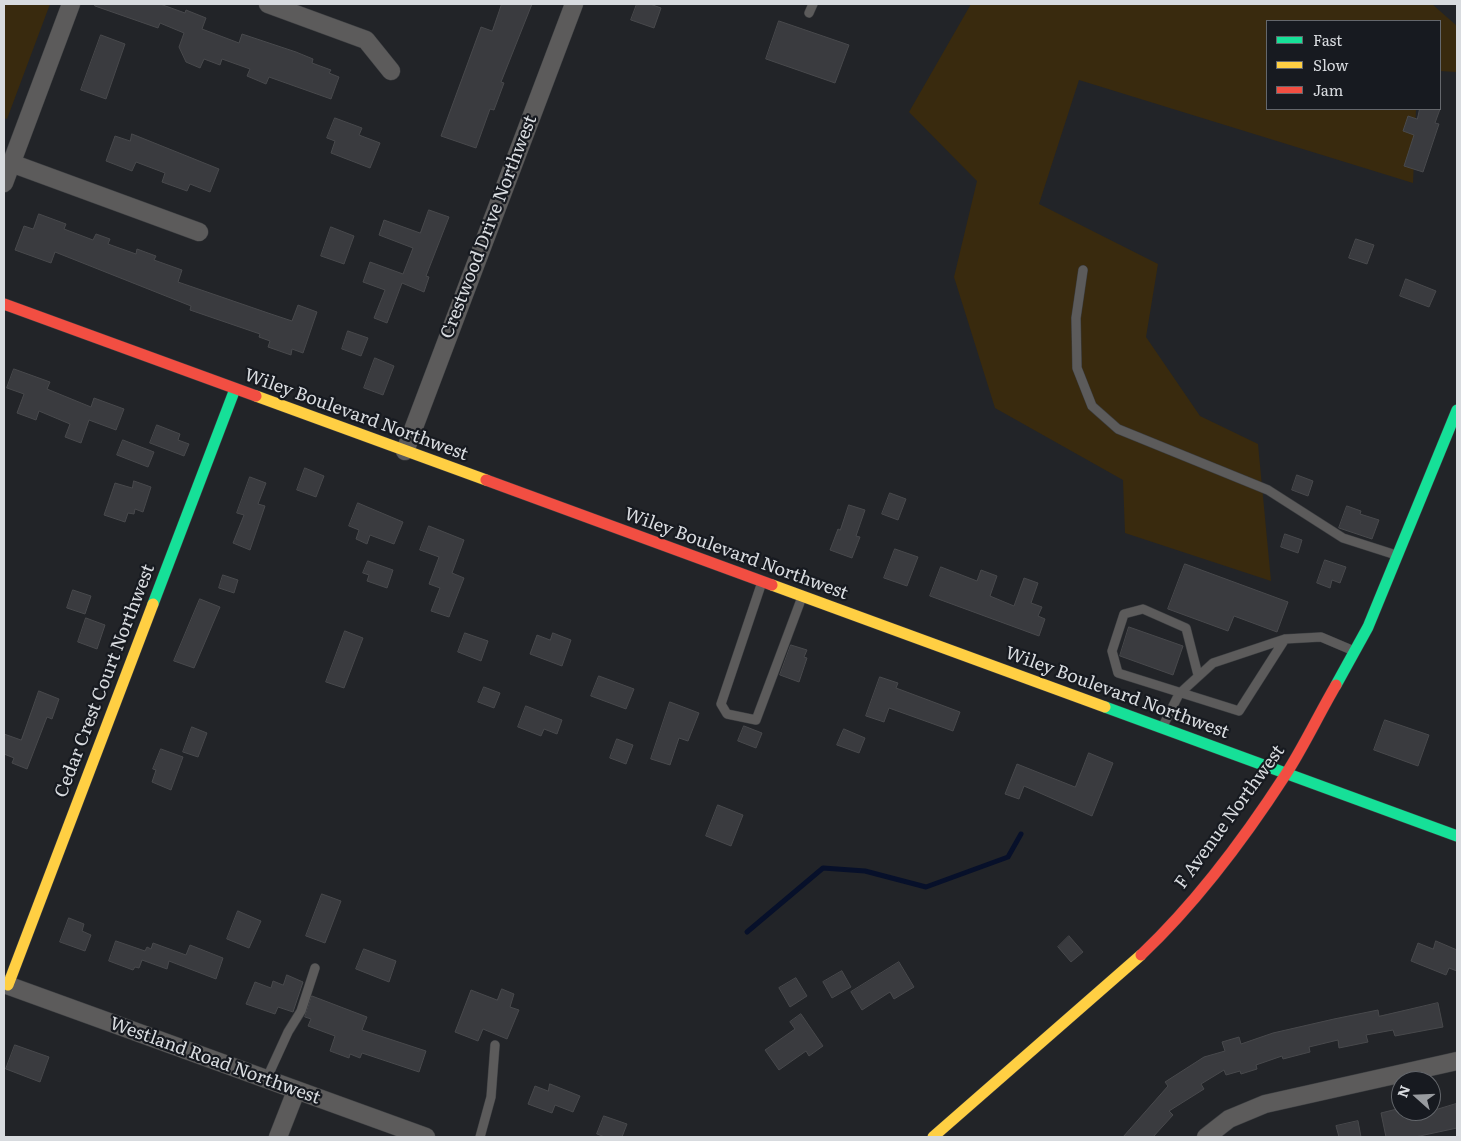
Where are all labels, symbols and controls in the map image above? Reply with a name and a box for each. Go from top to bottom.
legend [1266,20,1441,110]
text: Fast [1313,28,1342,51]
text: Slow [1313,53,1348,76]
text: Jam [1313,78,1343,101]
street label: Crestwood Drive Northwest [436,112,542,342]
street label: Wiley Boulevard Northwest [241,364,471,466]
street label: Wiley Boulevard Northwest [621,503,851,605]
street label: Cedar Crest Court Northwest [50,561,160,801]
street label: Wiley Boulevard Northwest [1002,642,1232,744]
street label: F Avenue Northwest [1171,741,1289,893]
street label: Westland Road Northwest [107,1013,323,1109]
north arrow [1391,1071,1441,1121]
text: N [1391,1082,1414,1100]

